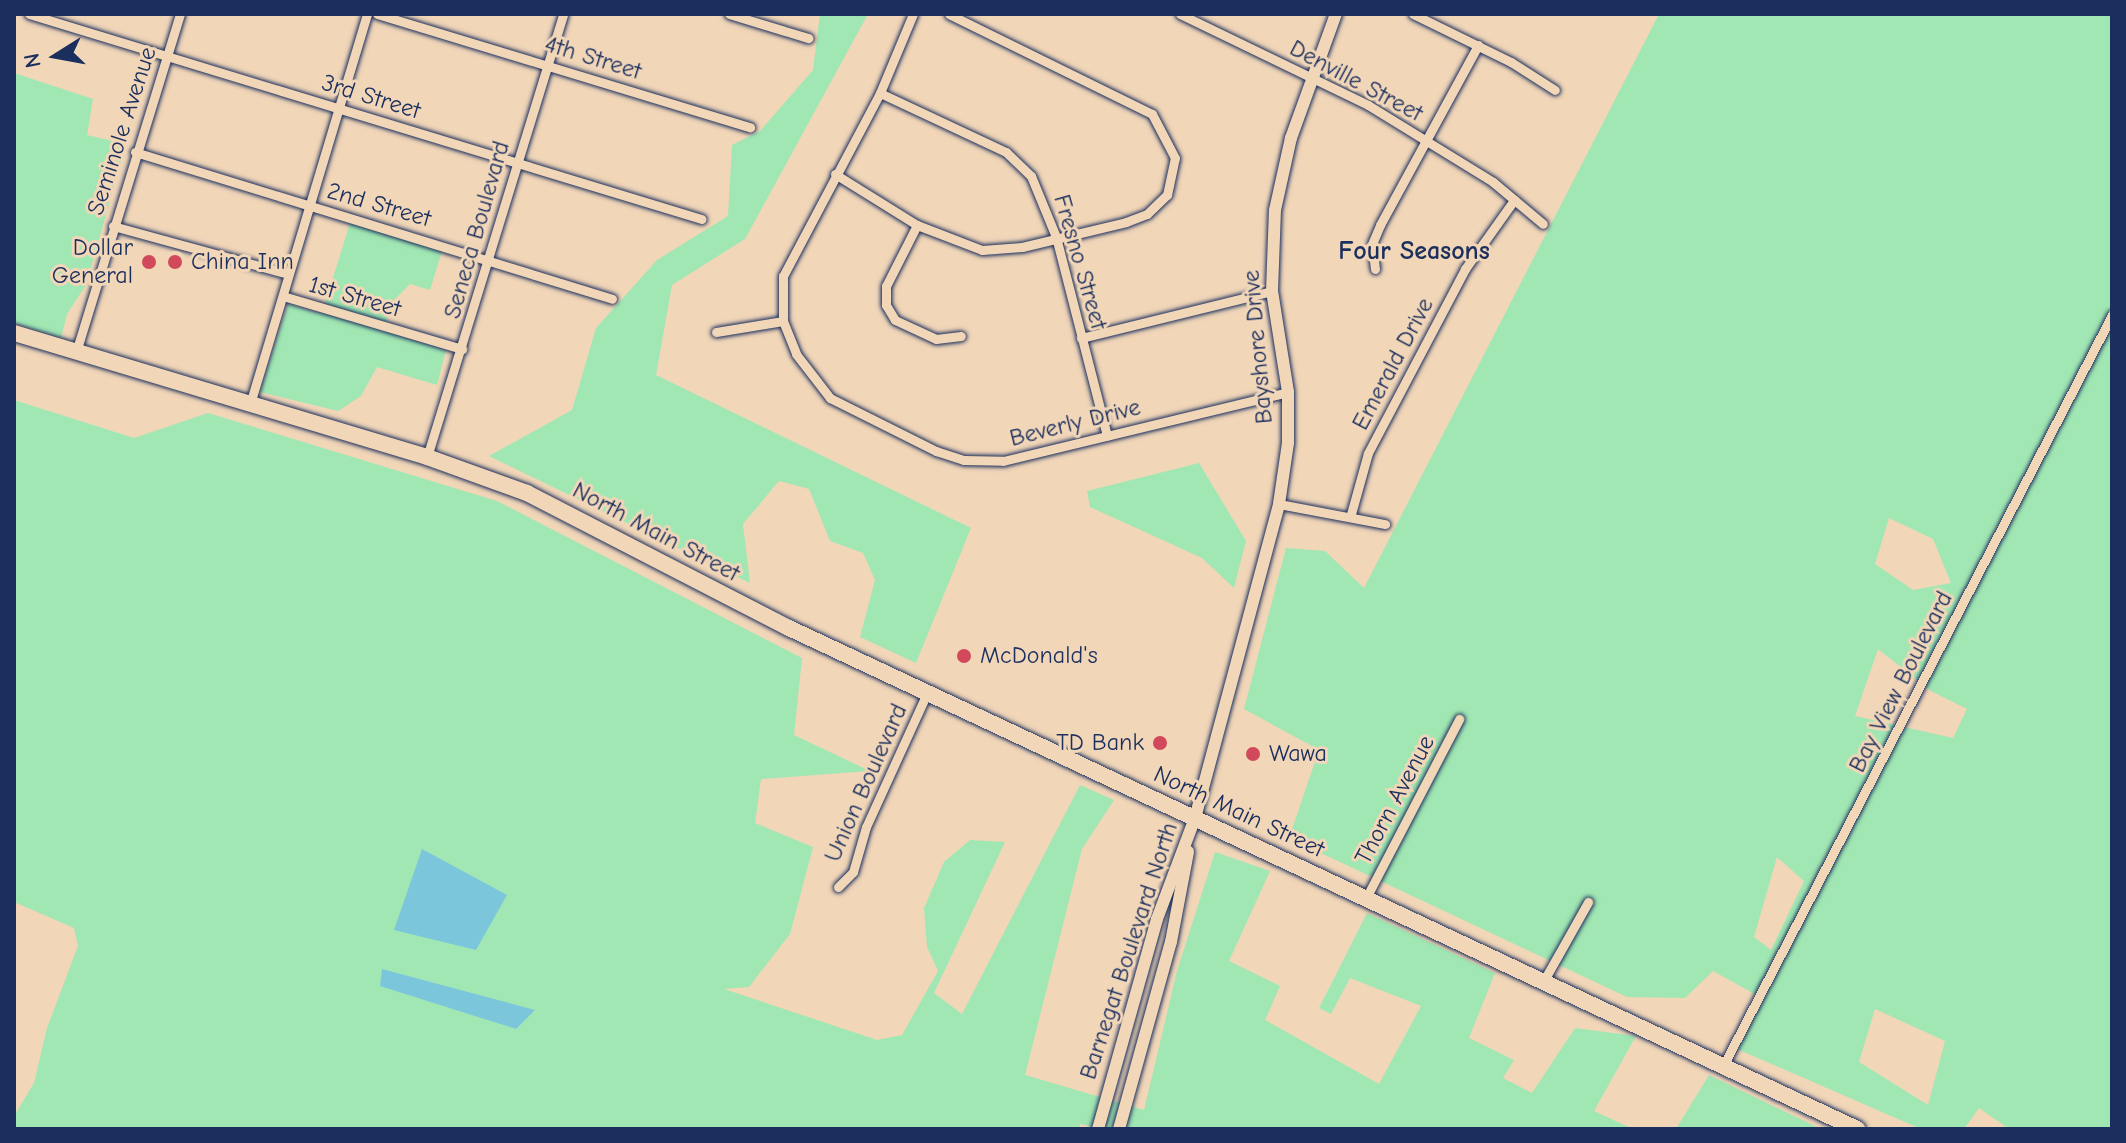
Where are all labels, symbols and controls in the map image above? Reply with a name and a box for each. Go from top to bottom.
north arrow [16,16,96,96]
street label: 4th Street [541,30,645,86]
street label: Denville Street [1285,34,1427,128]
street label: Seminole Avenue [81,43,163,219]
text: N [18,51,47,70]
street label: 3rd Street [318,68,424,126]
street label: Seneca Boulevard [438,138,516,322]
street label: 2nd Street [324,176,434,234]
street label: Fresno Street [1047,191,1113,333]
place label: Dollar General [52,234,133,290]
district label: Four Seasons [1338,236,1490,268]
place label: China Inn [191,248,294,276]
marker: Dollar General [140,253,158,271]
marker: China Inn [166,253,184,271]
street label: Bayshore Drive [1237,269,1279,425]
street label: 1st Street [306,270,404,324]
street label: Emerald Drive [1346,293,1440,435]
street label: Beverly Drive [1007,393,1143,453]
street label: North Main Street [568,476,744,588]
street label: Bay View Boulevard [1843,587,1959,777]
place label: McDonald's [980,642,1098,670]
marker: McDonald's [955,647,973,665]
street label: Union Boulevard [818,700,914,866]
place label: TD Bank [1056,729,1144,757]
street label: Thorn Avenue [1349,731,1441,869]
marker: TD Bank [1151,734,1169,752]
place label: Wawa [1269,740,1327,768]
marker: Wawa [1244,745,1262,763]
street label: North Main Street [1149,760,1329,864]
street label: Barnegat Boulevard North [1074,819,1184,1083]

